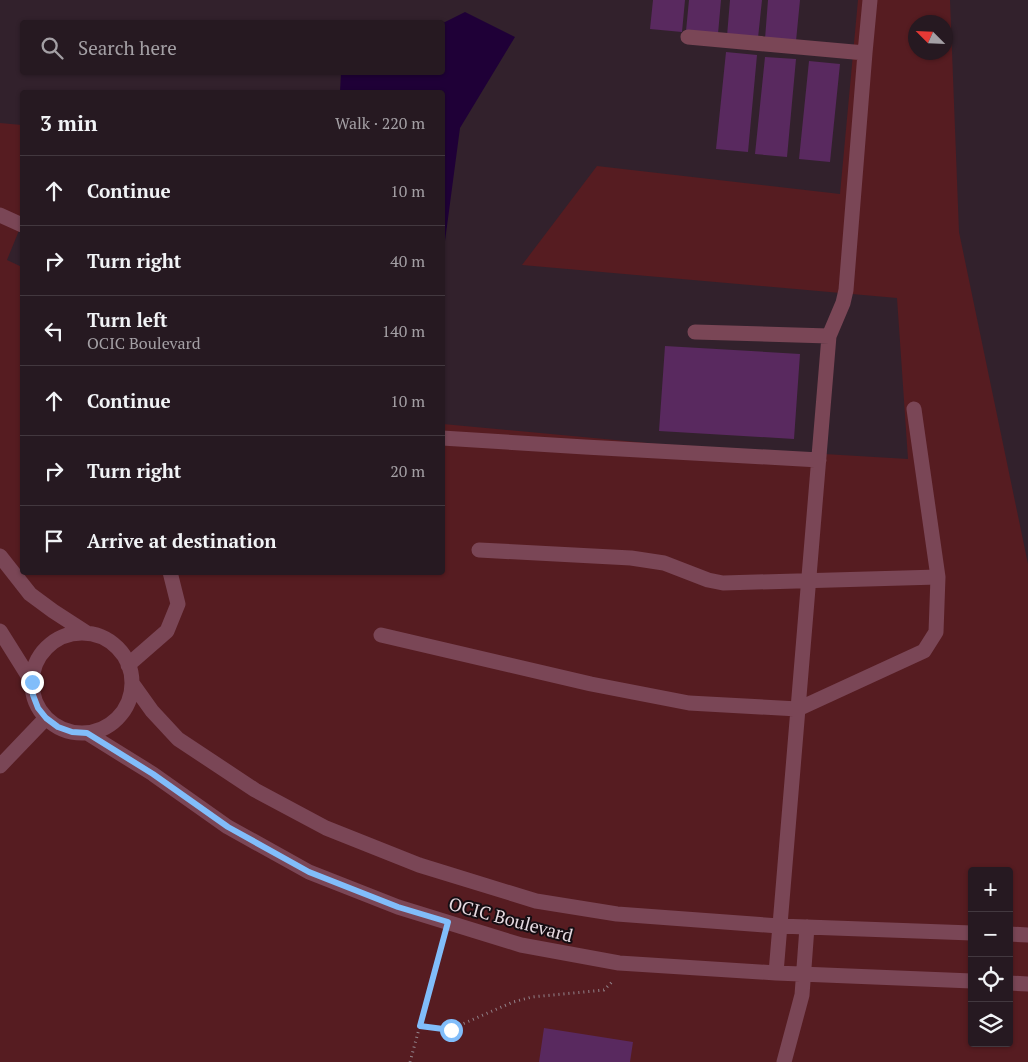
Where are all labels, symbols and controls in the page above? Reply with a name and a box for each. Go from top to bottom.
north arrow [908,15,953,60]
search box [20,20,445,75]
icon: search [38,34,66,62]
text: Search here [78,35,177,60]
text: 3 min [40,109,97,137]
text: Walk · 220 m [335,112,425,134]
icon: ahead [40,177,68,205]
text: Continue [87,178,171,203]
text: 10 m [390,180,425,202]
icon: right [40,247,68,275]
text: Turn right [87,248,181,273]
text: 40 m [390,250,425,272]
text: Turn left [87,307,168,332]
icon: left [40,317,68,345]
text: 140 m [382,320,425,342]
text: OCIC Boulevard [87,332,201,354]
icon: ahead [40,387,68,415]
text: Continue [87,388,171,413]
text: 10 m [390,390,425,412]
icon: right [40,457,68,485]
text: Turn right [87,458,181,483]
text: 20 m [390,460,425,482]
icon: arrive [40,527,68,555]
text: Arrive at destination [87,528,276,553]
route end [21,671,44,694]
map controls [968,867,1013,1047]
button: + [968,867,1013,912]
street label: OCIC Boulevard [446,891,576,947]
button: − [968,912,1013,957]
button: locate [968,957,1013,1002]
button: layers [968,1002,1013,1047]
route start [440,1019,463,1042]

